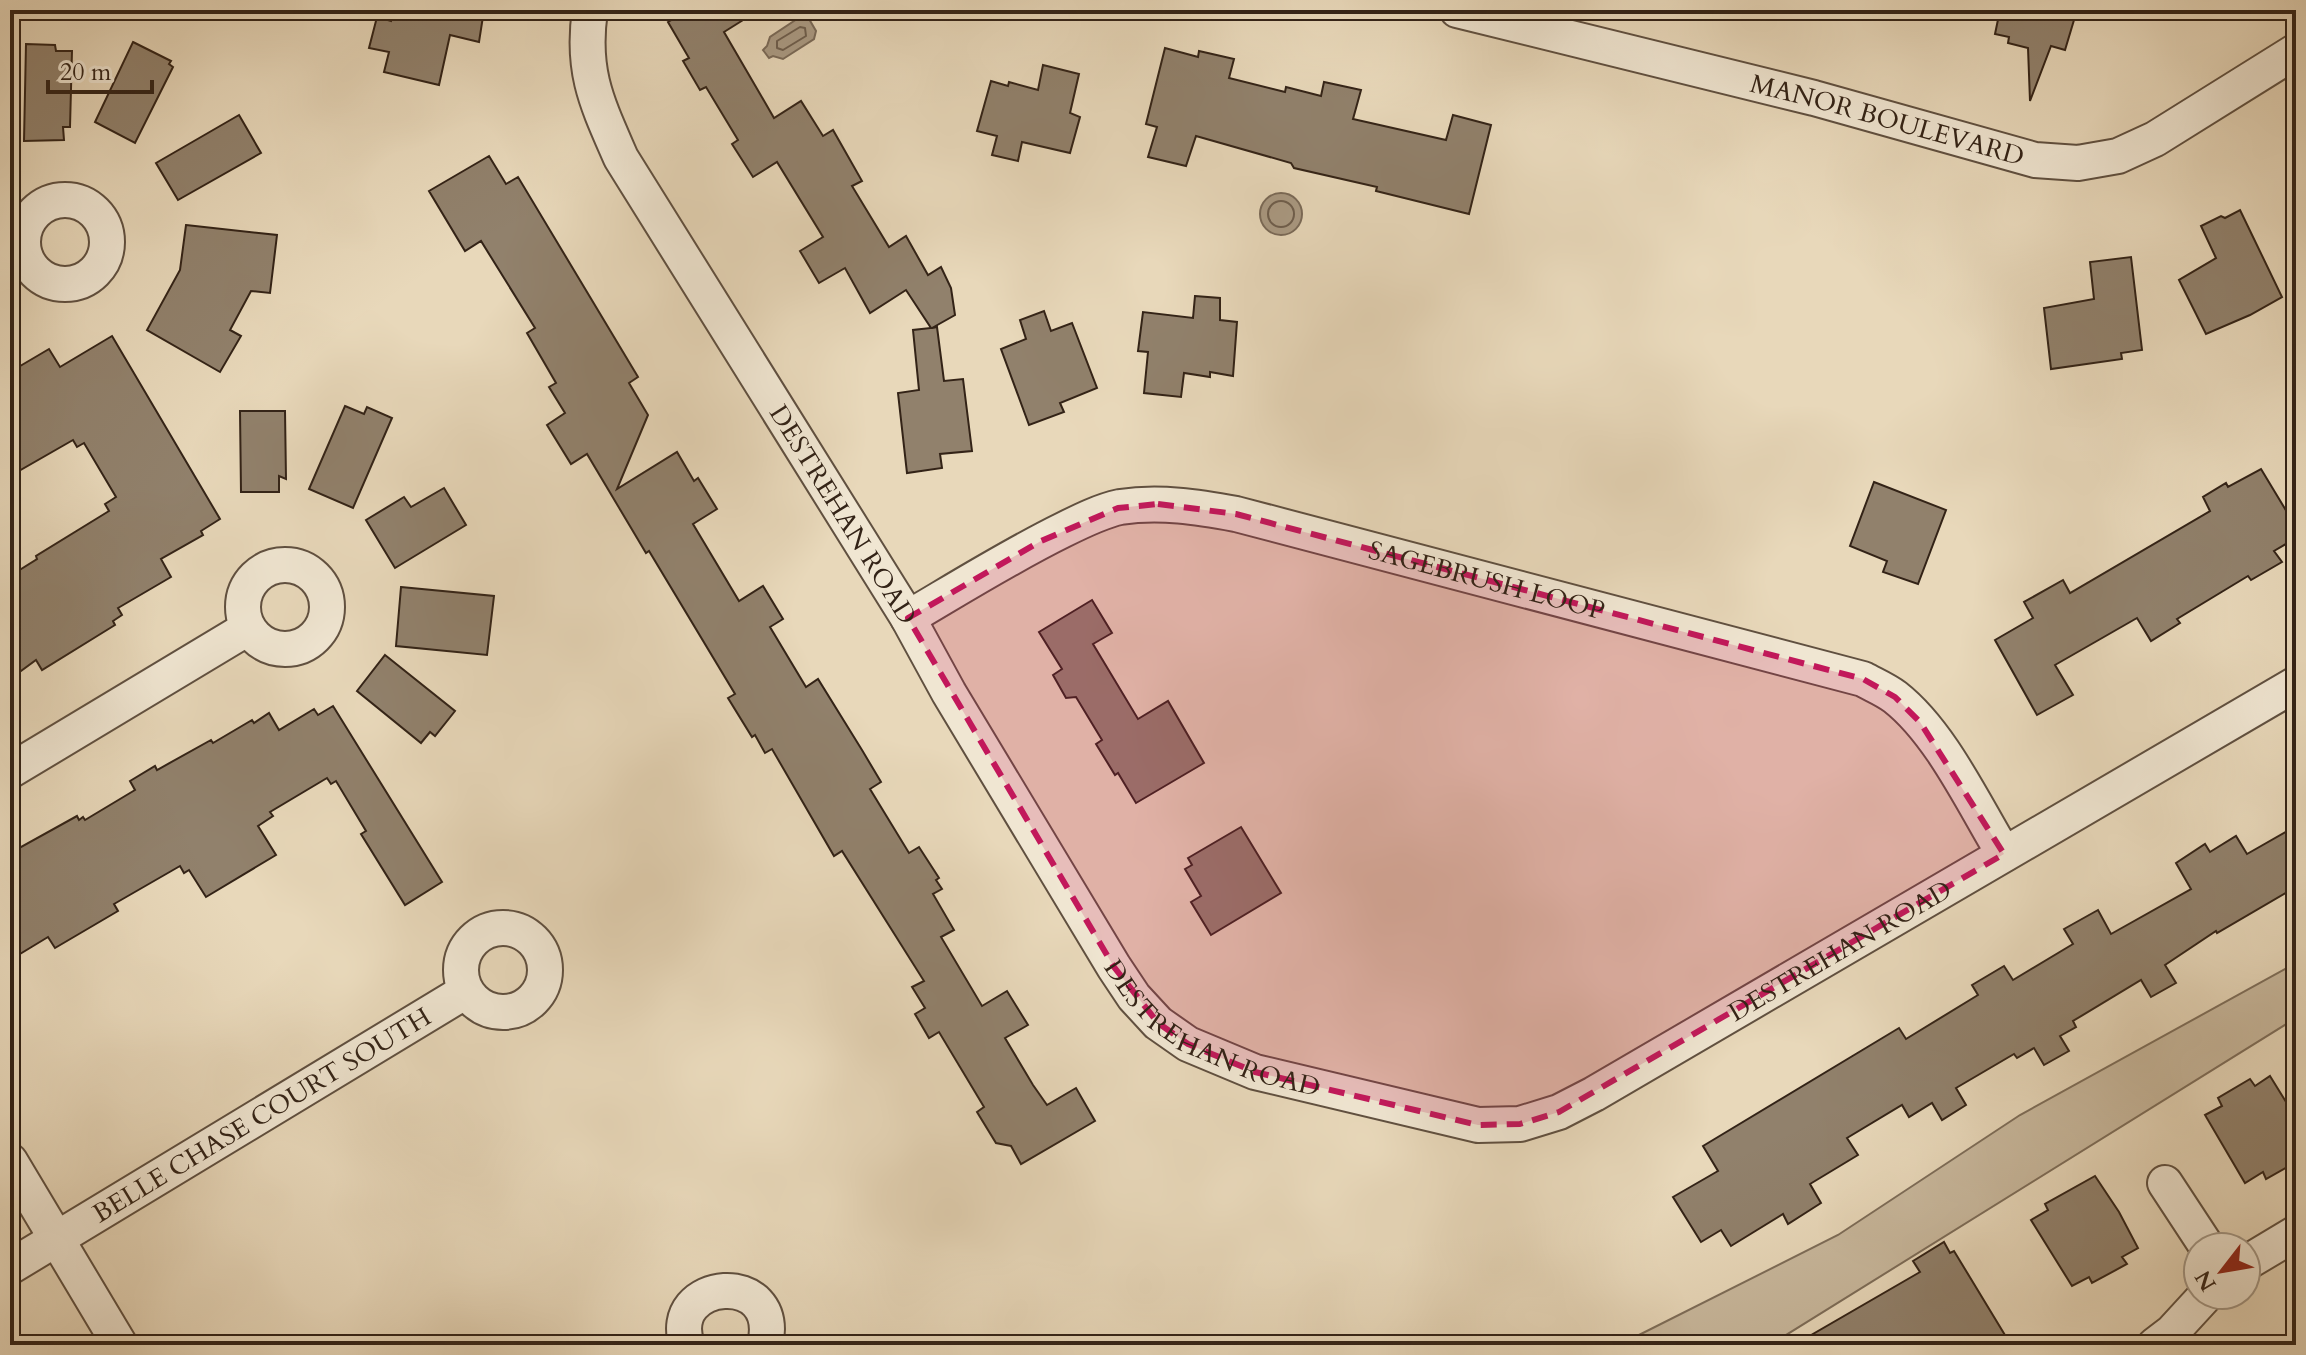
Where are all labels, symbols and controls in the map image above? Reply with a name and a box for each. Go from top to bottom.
scale bar [48,44,152,94]
text: 20 m [60,56,112,89]
street label: MANOR BOULEVARD [1747,65,2028,174]
street label: DESTREHAN ROAD [762,398,925,631]
street label: SAGEBRUSH LOOP [1365,532,1609,628]
street label: DESTREHAN ROAD [1722,872,1958,1029]
street label: DESTREHAN ROAD [1096,952,1324,1104]
street label: BELLE CHASE COURT SOUTH [86,999,437,1231]
north arrow [2182,1231,2262,1311]
text: N [2188,1265,2223,1297]

